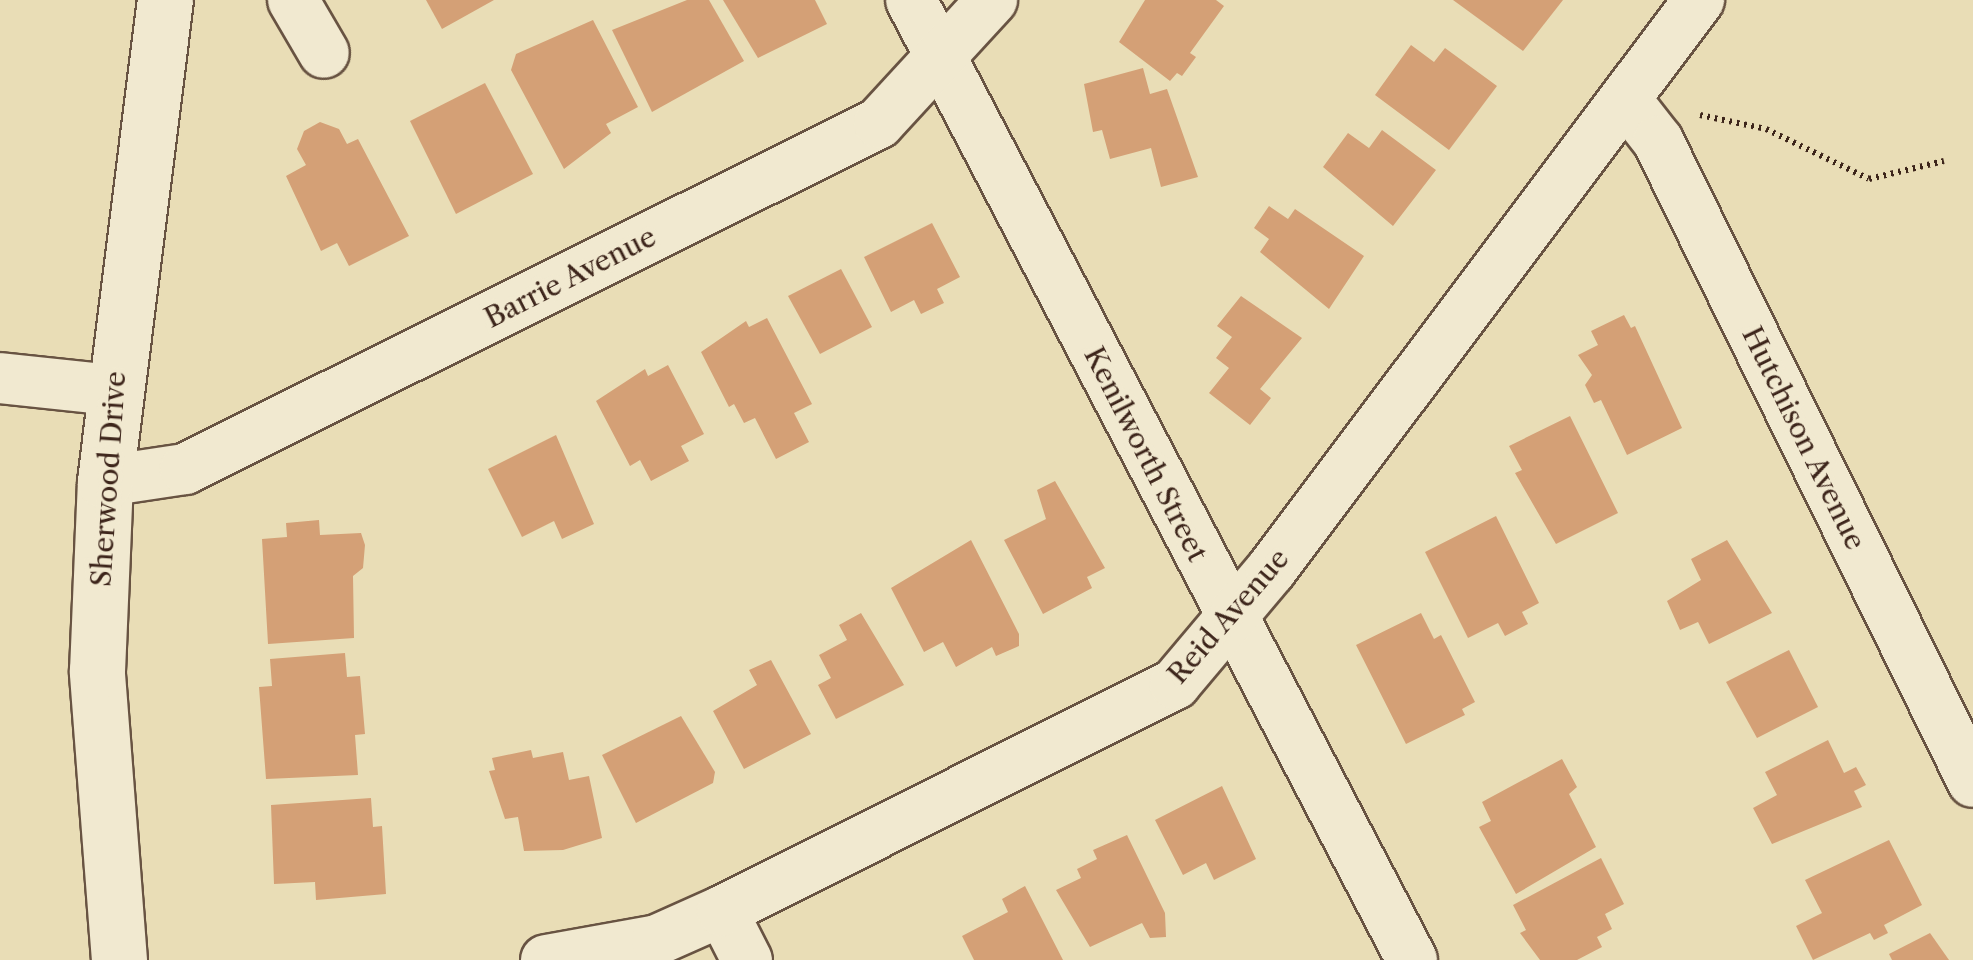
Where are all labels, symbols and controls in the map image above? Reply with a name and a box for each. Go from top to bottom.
street label: Barrie Avenue [478,219,662,335]
street label: Hutchison Avenue [1735,320,1873,556]
street label: Kenilworth Street [1077,341,1215,567]
street label: Sherwood Drive [84,370,132,588]
street label: Reid Avenue [1160,541,1296,691]

